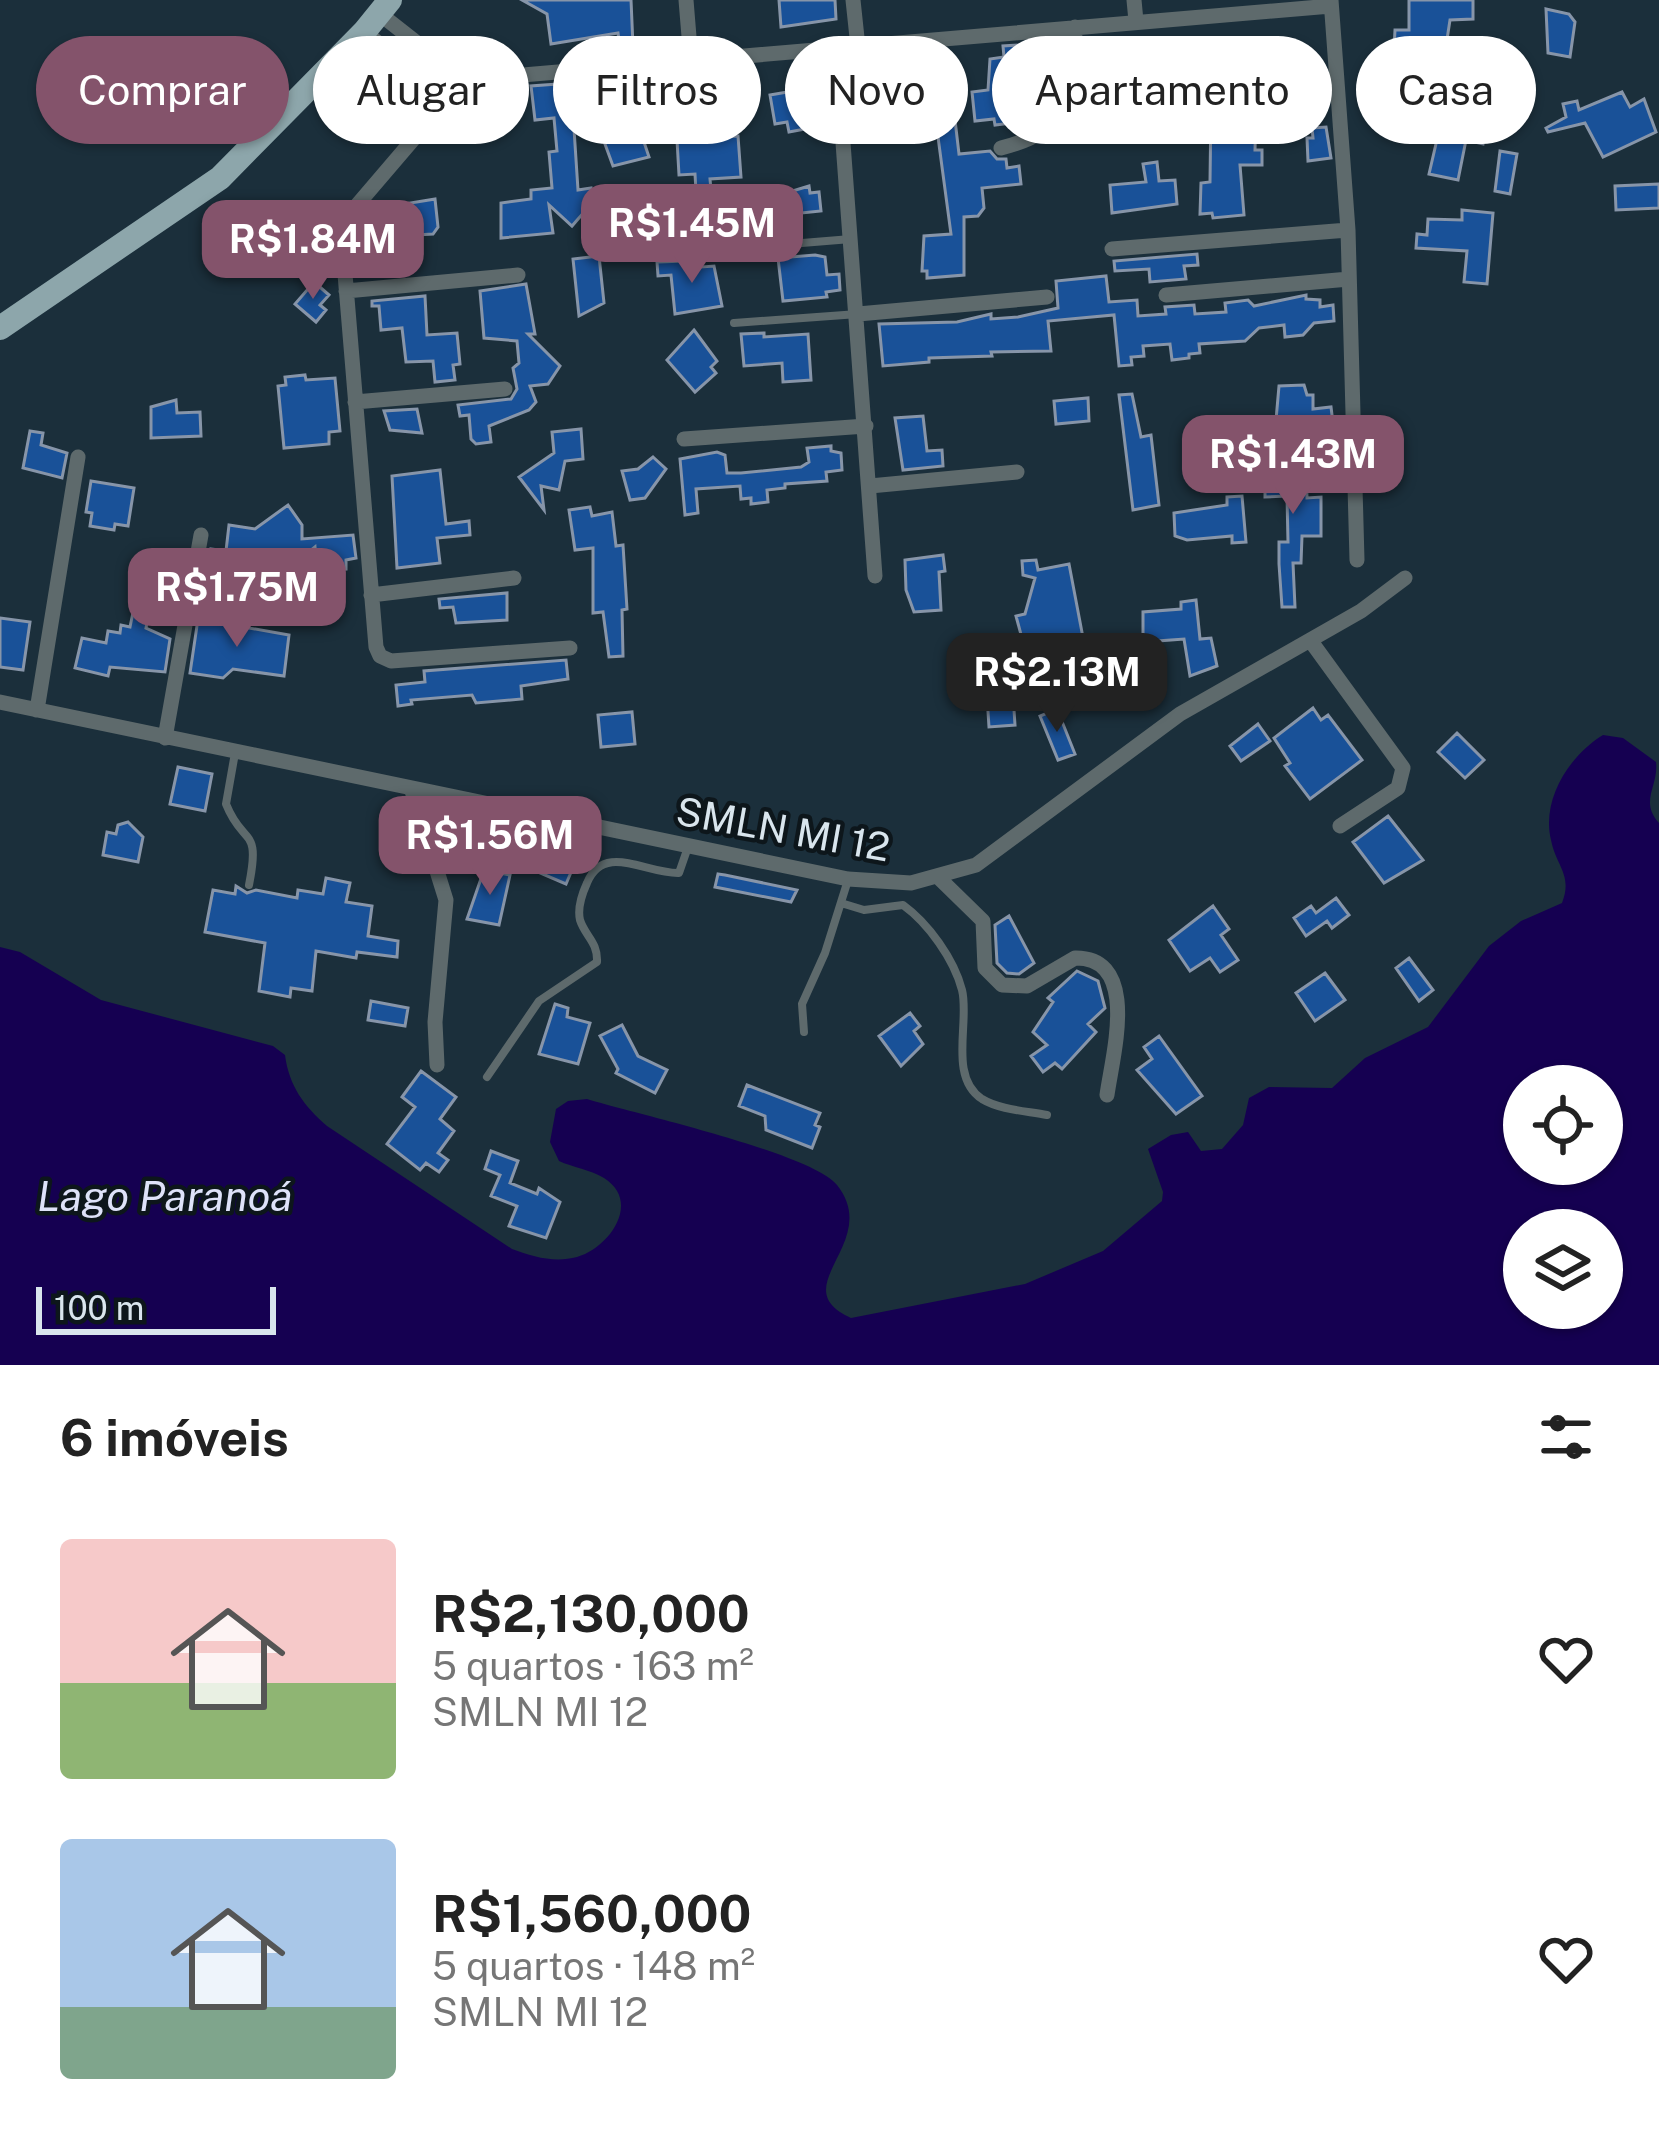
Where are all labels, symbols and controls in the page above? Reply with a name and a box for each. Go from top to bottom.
chip: Comprar [36,36,289,144]
chip: Alugar [313,36,529,144]
chip: Filtros [553,36,761,144]
chip: Novo [785,36,968,144]
chip: Apartamento [992,36,1332,144]
chip: Casa [1356,36,1536,144]
pin: R$1.45M [581,184,803,286]
pin: R$1.84M [202,200,424,302]
text: R$1.45M [608,200,776,246]
text: R$1.84M [229,216,397,262]
pin: R$1.43M [1182,415,1404,517]
text: R$1.43M [1209,431,1377,477]
pin: R$1.75M [126,548,348,650]
text: R$1.75M [155,564,319,610]
pin: R$2.13M [946,633,1168,735]
text: R$2.13M [973,649,1141,695]
street label: SMLN MI 12 [673,788,893,870]
pin: R$1.56M [379,796,601,898]
text: R$1.56M [406,812,574,858]
map controls [1503,1065,1623,1329]
button: locate [1503,1065,1623,1185]
water label: Lago Paranoá [37,1171,293,1220]
button: layers [1503,1209,1623,1329]
scale bar [36,1281,276,1334]
text: 100 m [54,1289,144,1327]
icon: filters [1533,1404,1599,1470]
text: 6 imóveis [60,1408,289,1467]
text: R$2,130,000 [432,1584,750,1643]
icon: home [156,1587,300,1731]
icon: heart [1533,1626,1599,1692]
text: 5 quartos · 163 m² [432,1643,754,1689]
text: SMLN MI 12 [432,1689,648,1735]
text: R$1,560,000 [432,1884,751,1943]
icon: home [156,1887,300,2031]
icon: heart [1533,1926,1599,1992]
text: 5 quartos · 148 m² [432,1943,755,1989]
text: SMLN MI 12 [432,1989,648,2035]

